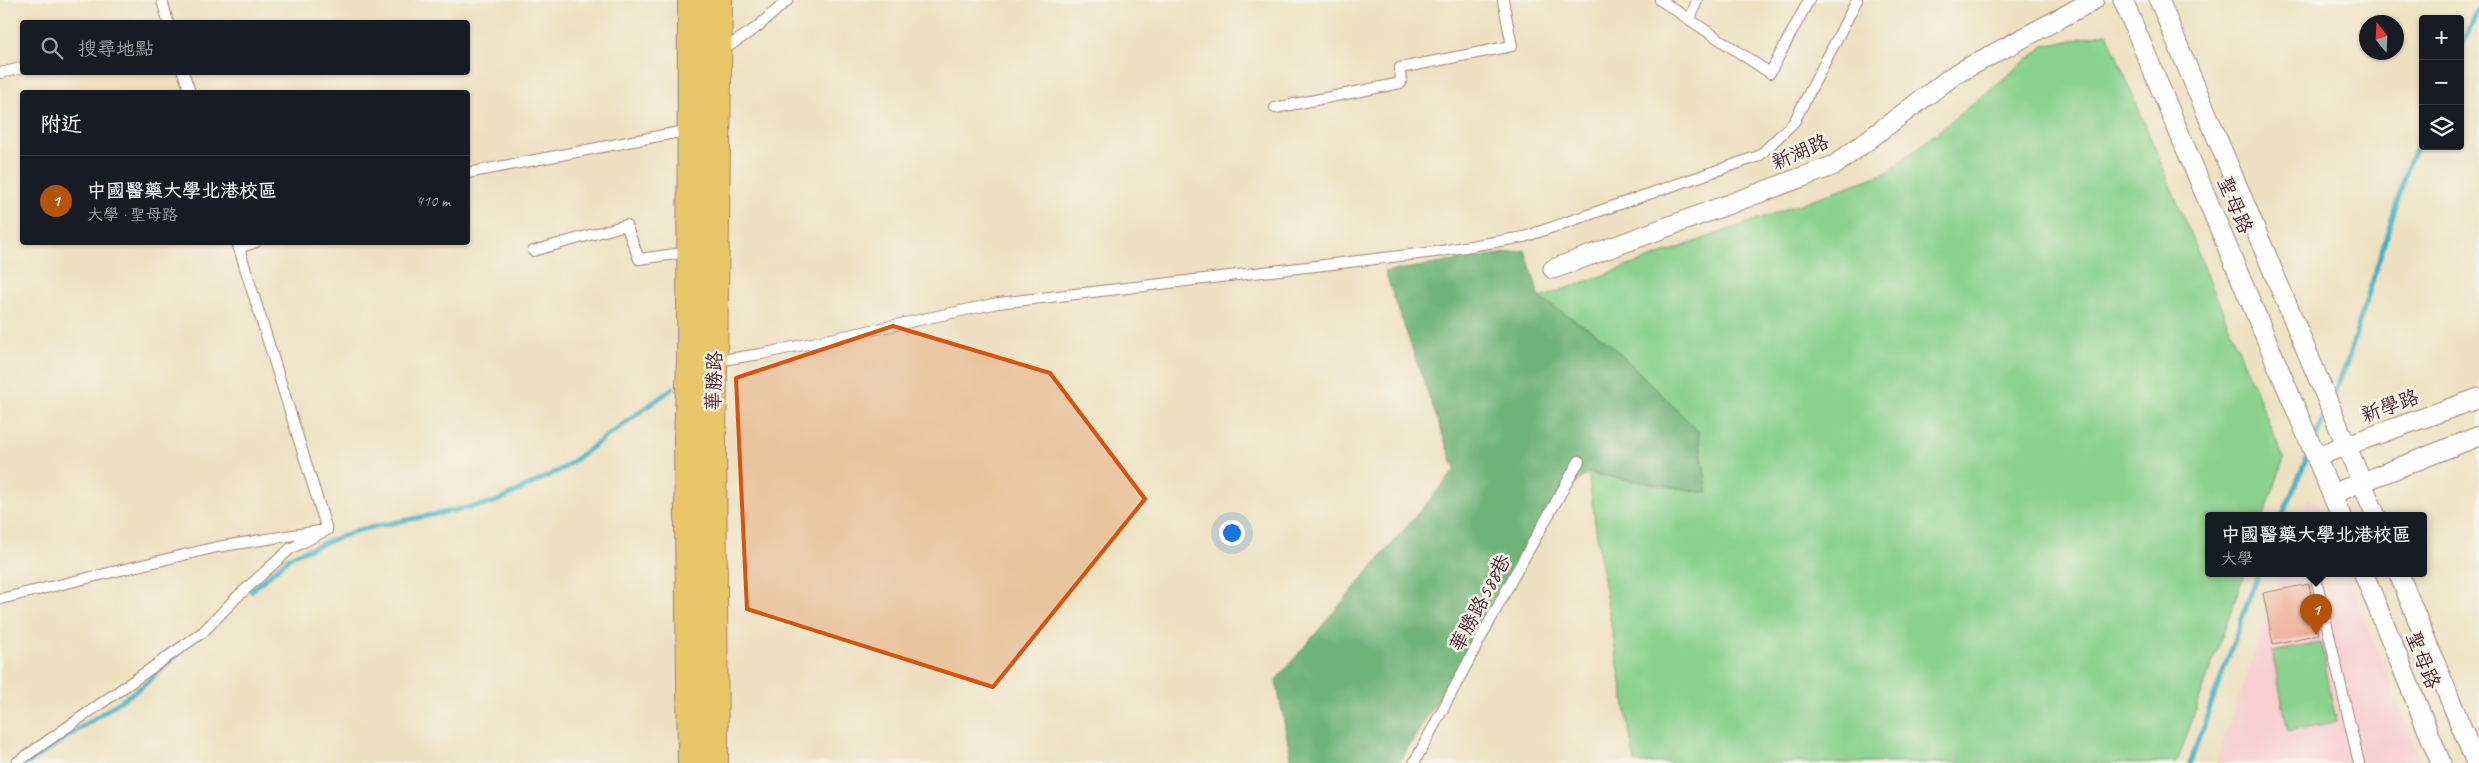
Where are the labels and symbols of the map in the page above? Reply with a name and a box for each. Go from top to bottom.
north arrow [2359,15,2404,60]
street label: 新湖路 [1768,128,1833,175]
street label: 聖母路 [2212,173,2259,238]
street label: 華勝路 [700,350,728,411]
street label: 新學路 [2358,384,2423,428]
your location [1219,520,1245,546]
street label: 華勝路588巷 [1444,549,1517,656]
pin: 1 [2300,594,2332,635]
street label: 聖母路 [2400,628,2446,693]

